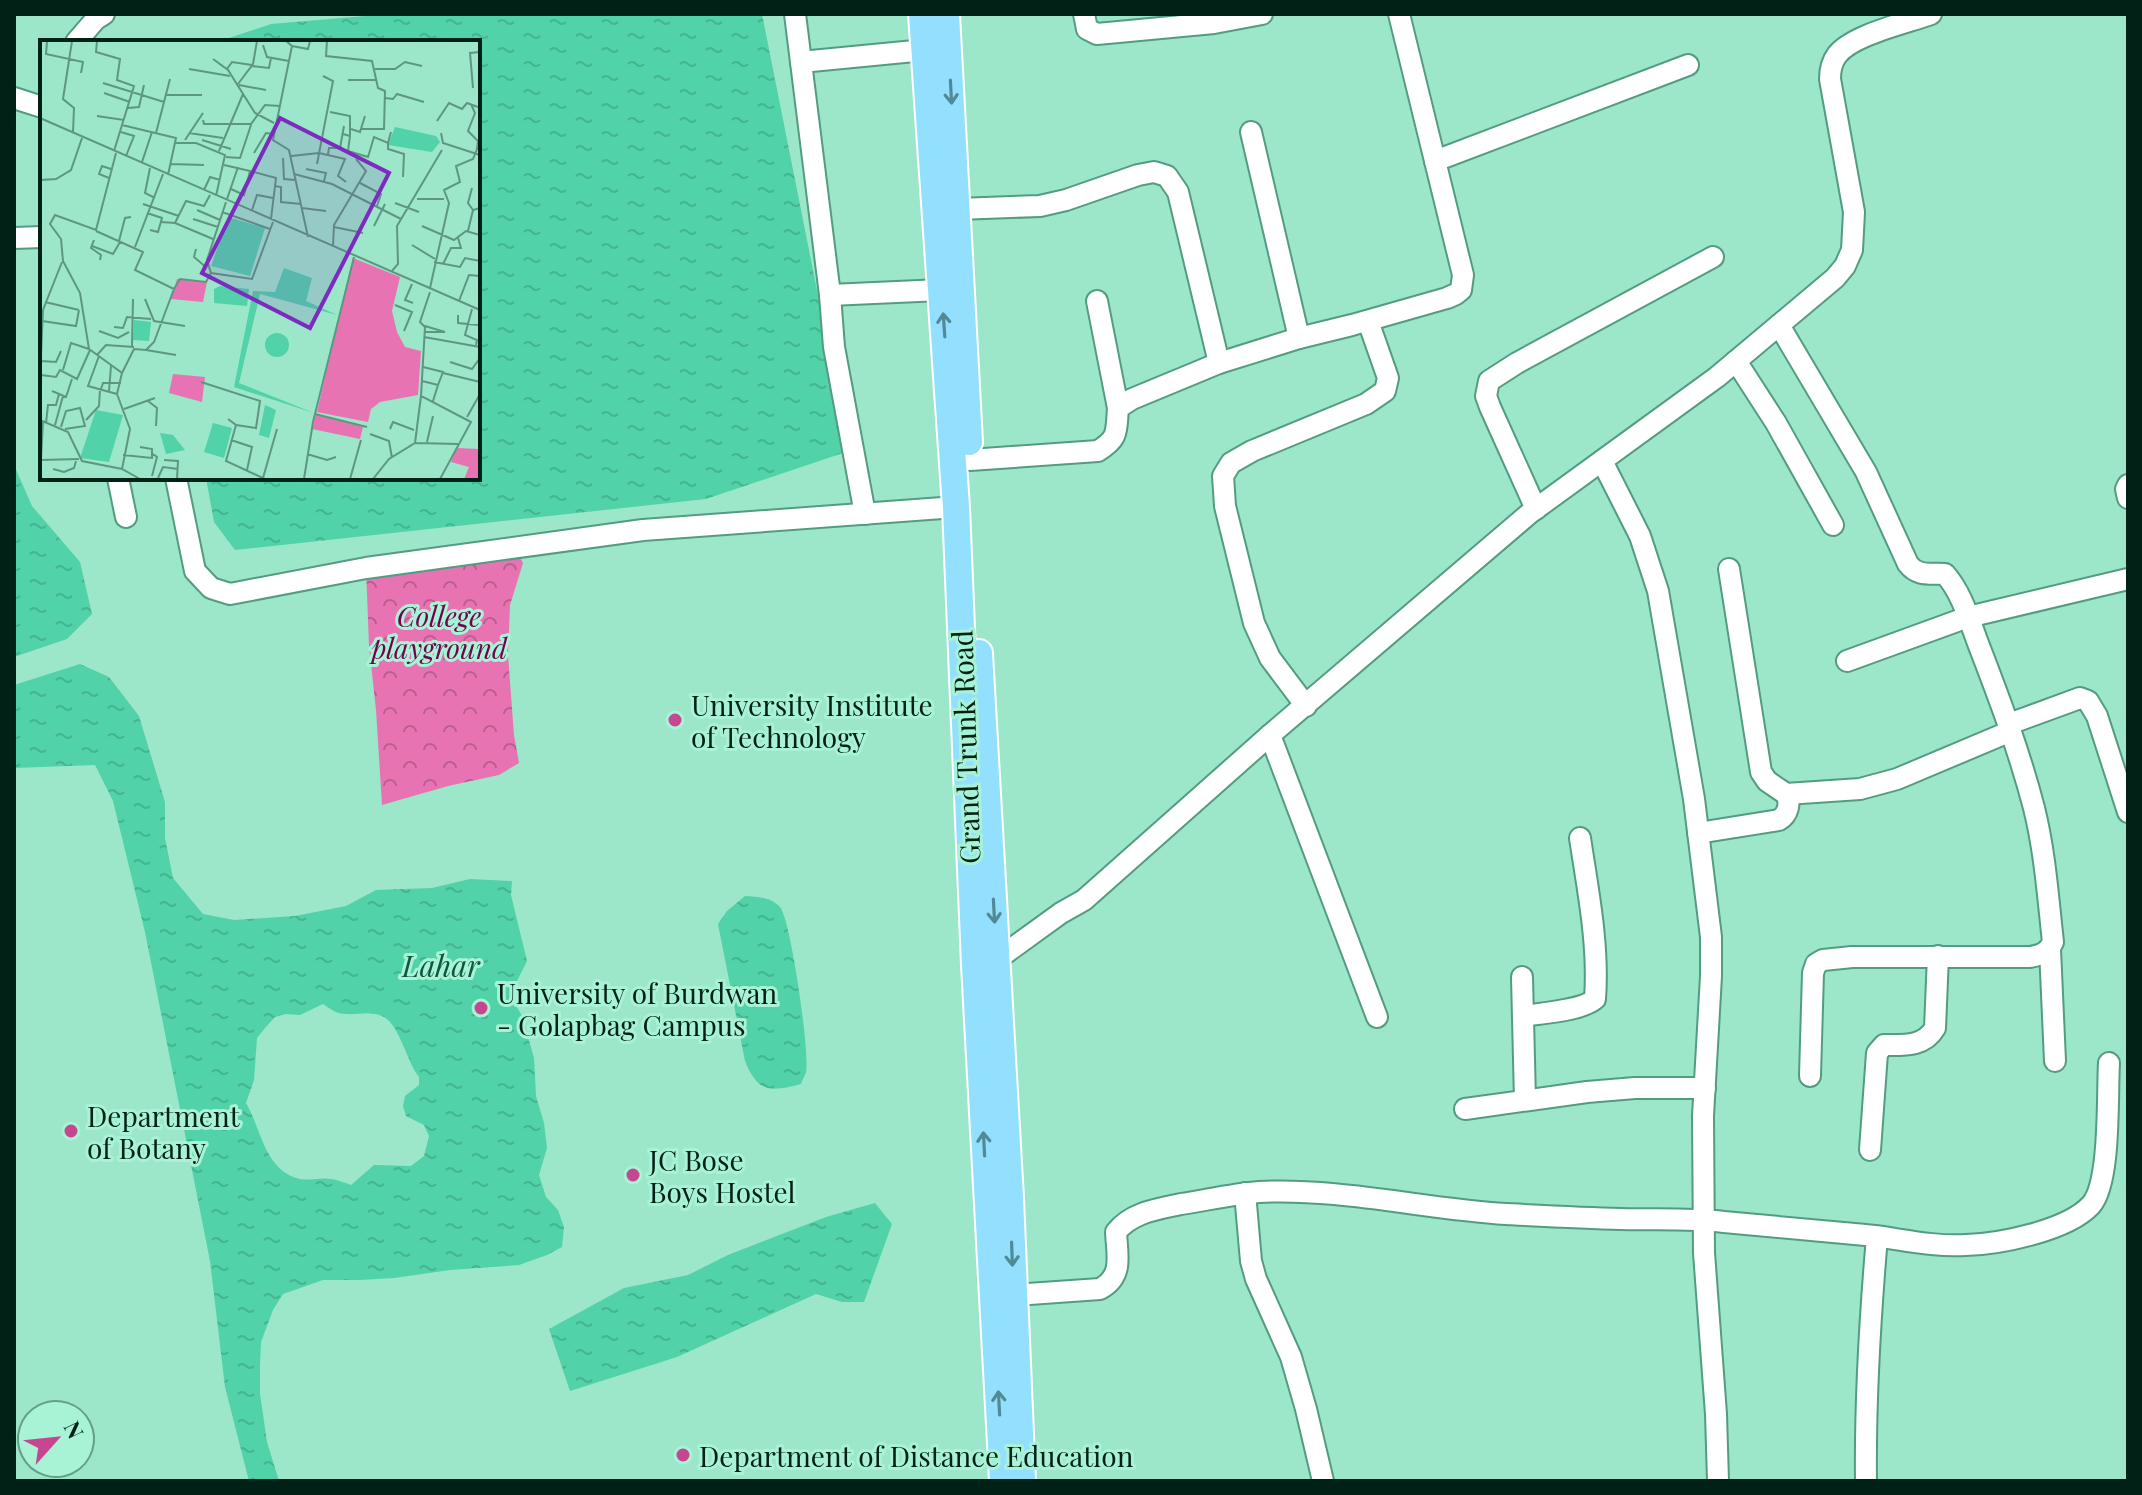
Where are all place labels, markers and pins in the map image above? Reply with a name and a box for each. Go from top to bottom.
place label: University Institute of Technology [691,686,933,755]
marker: University Institute of Technology [666,711,684,729]
place label: University of Burdwan - Golapbag Campus [497,974,777,1043]
marker: University of Burdwan - Golapbag Campus [472,999,490,1017]
place label: Department of Botany [87,1097,241,1166]
marker: Department of Botany [62,1122,80,1140]
place label: JC Bose Boys Hostel [648,1141,796,1210]
marker: JC Bose Boys Hostel [624,1166,642,1184]
place label: Department of Distance Education [699,1437,1134,1474]
marker: Department of Distance Education [674,1446,692,1464]

